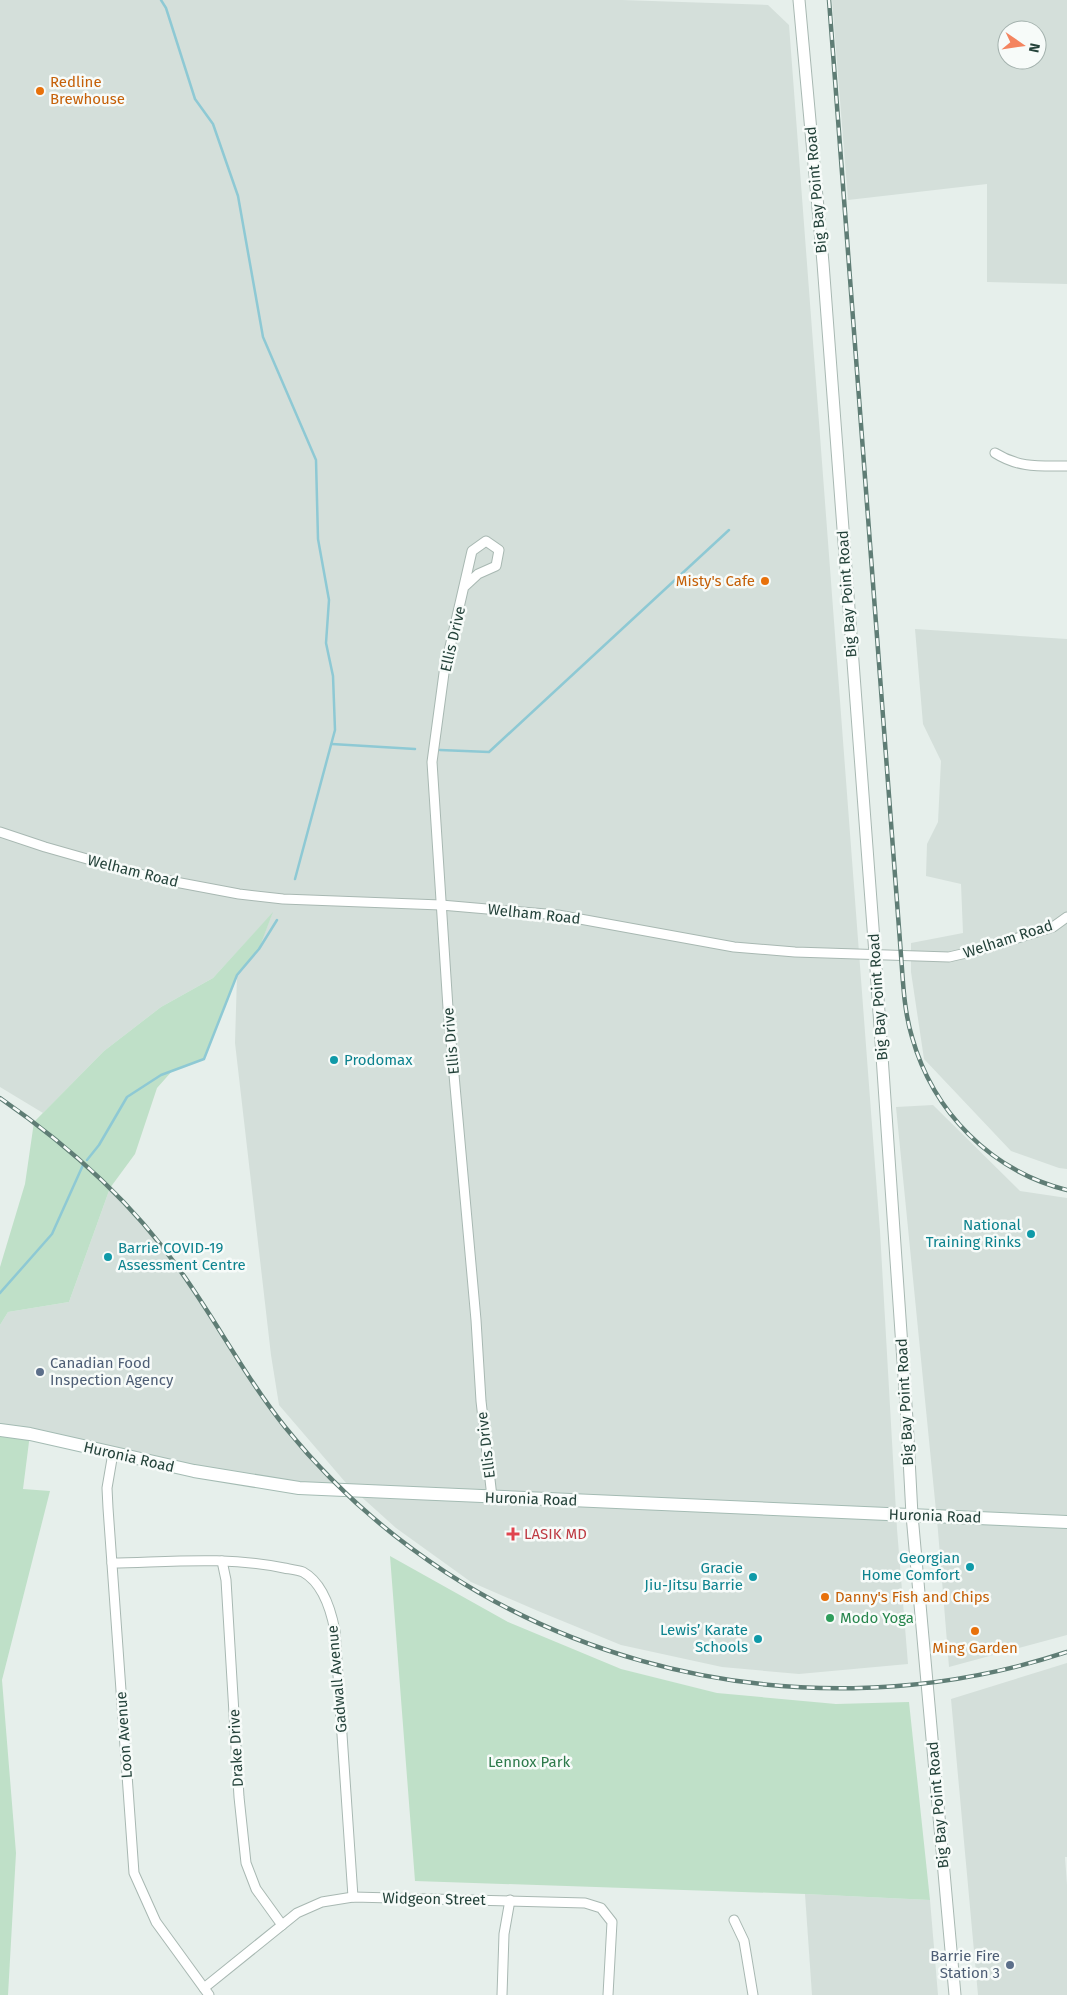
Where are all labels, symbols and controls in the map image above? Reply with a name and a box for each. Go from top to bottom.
north arrow [997,20,1047,70]
text: N [1025,41,1044,54]
place label: Redline Brewhouse [50,73,125,108]
marker: Redline Brewhouse [34,85,46,97]
street label: Big Bay Point Road [801,126,831,254]
street label: Big Bay Point Road [834,530,860,658]
place label: Misty's Cafe [676,572,755,590]
marker: Misty's Cafe [759,575,771,587]
street label: Ellis Drive [437,604,469,674]
street label: Welham Road [86,851,180,891]
street label: Welham Road [487,900,581,928]
street label: Welham Road [961,916,1055,962]
street label: Big Bay Point Road [865,933,891,1061]
street label: Ellis Drive [439,1007,463,1075]
place label: Prodomax [344,1051,413,1069]
marker: Prodomax [328,1054,340,1066]
place label: National Training Rinks [926,1216,1022,1251]
marker: National Training Rinks [1025,1228,1037,1240]
place label: Barrie COVID-19 Assessment Centre [118,1239,246,1274]
marker: Barrie COVID-19 Assessment Centre [102,1251,114,1263]
street label: Big Bay Point Road [893,1338,917,1466]
place label: Canadian Food Inspection Agency [50,1354,174,1389]
marker: Canadian Food Inspection Agency [34,1366,46,1378]
street label: Ellis Drive [473,1411,499,1479]
street label: Huronia Road [82,1438,176,1476]
street label: Huronia Road [484,1488,578,1510]
street label: Huronia Road [888,1505,982,1527]
place label: LASIK MD [524,1525,587,1543]
marker: LASIK MD [506,1527,520,1541]
place label: Georgian Home Comfort [861,1549,961,1584]
place label: Gracie Jiu-Jitsu Barrie [644,1559,743,1594]
marker: Georgian Home Comfort [964,1561,976,1573]
marker: Gracie Jiu-Jitsu Barrie [747,1571,759,1583]
place label: Danny's Fish and Chips [835,1588,990,1606]
marker: Danny's Fish and Chips [819,1591,831,1603]
place label: Modo Yoga [840,1609,914,1627]
marker: Modo Yoga [824,1612,836,1624]
place label: Lewis’ Karate Schools [660,1621,748,1656]
street label: Gadwall Avenue [323,1625,351,1733]
marker: Ming Garden [969,1625,981,1637]
marker: Lewis’ Karate Schools [752,1633,764,1645]
place label: Ming Garden [932,1639,1018,1657]
street label: Loon Avenue [112,1691,136,1779]
street label: Drake Drive [225,1709,247,1787]
street label: Big Bay Point Road [923,1741,953,1869]
park label: Lennox Park [488,1753,570,1771]
street label: Widgeon Street [382,1889,487,1909]
place label: Barrie Fire Station 3 [930,1947,1000,1982]
marker: Barrie Fire Station 3 [1004,1959,1016,1971]

